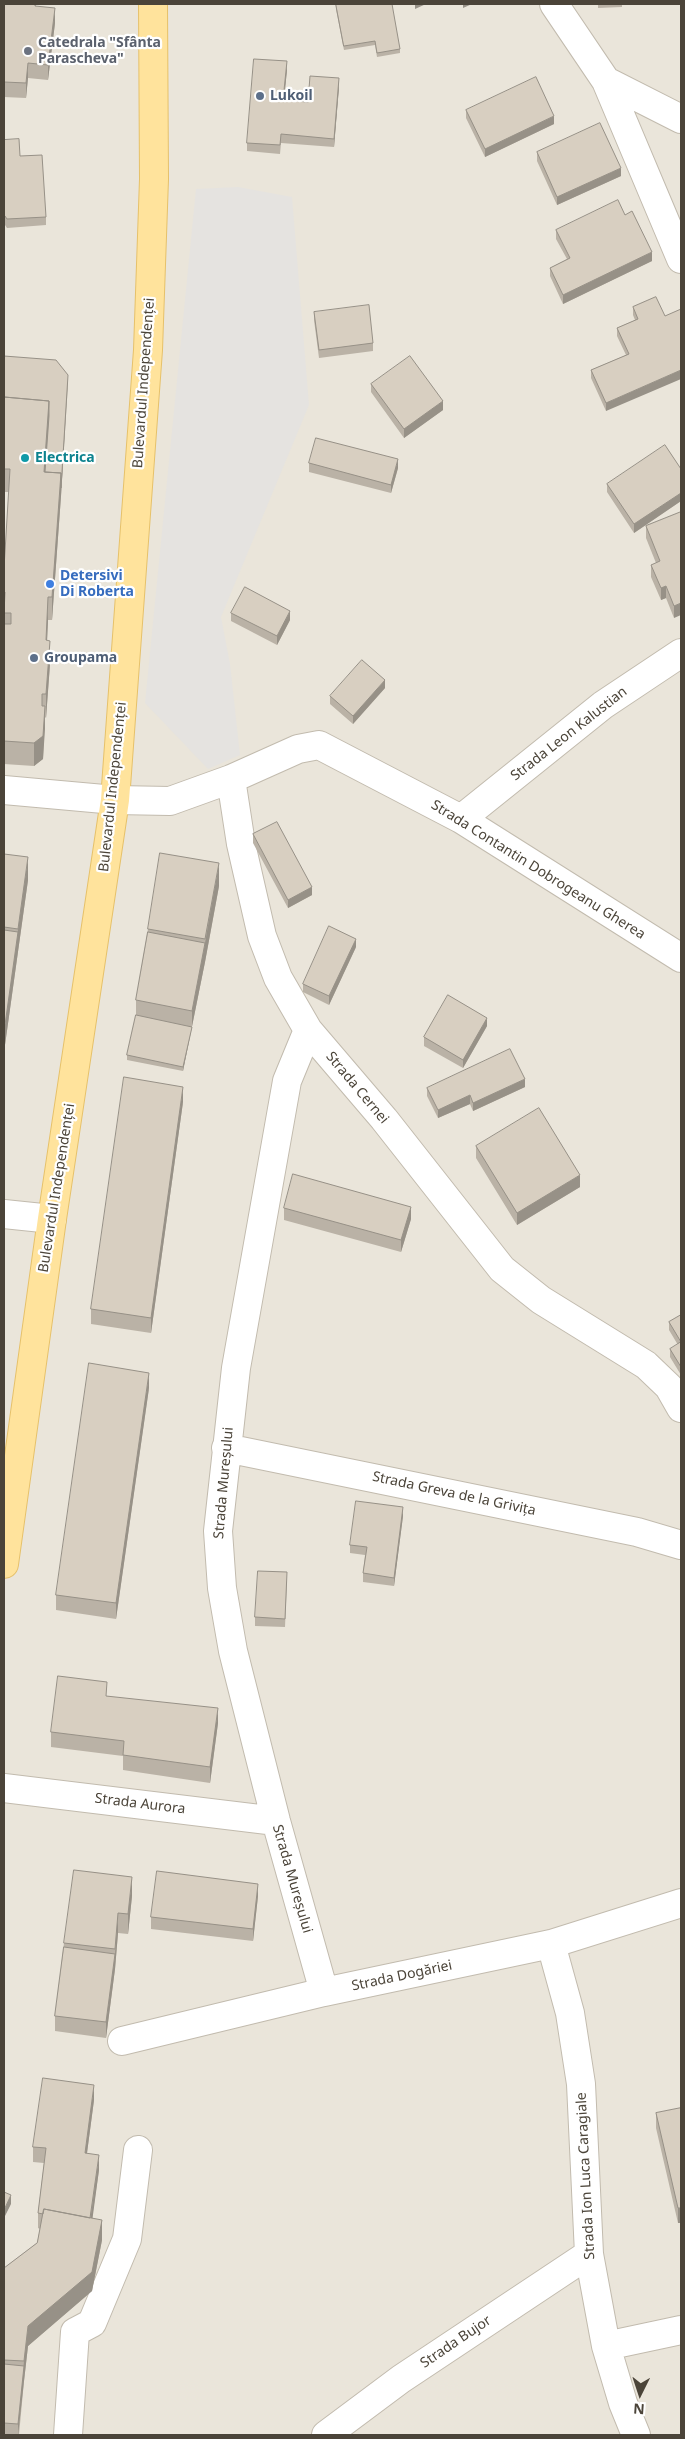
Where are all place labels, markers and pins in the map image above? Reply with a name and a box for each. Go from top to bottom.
place label: Catedrala "Sfânta Parascheva" [38,35,161,68]
marker: Catedrala "Sfânta Parascheva" [22,45,34,57]
place label: Lukoil [270,88,313,104]
marker: Lukoil [254,90,266,102]
place label: Electrica [35,450,95,466]
marker: Electrica [19,452,31,464]
place label: Detersivi Di Roberta [60,568,134,600]
marker: Detersivi Di Roberta [44,578,56,590]
place label: Groupama [44,650,117,666]
marker: Groupama [28,652,40,664]

